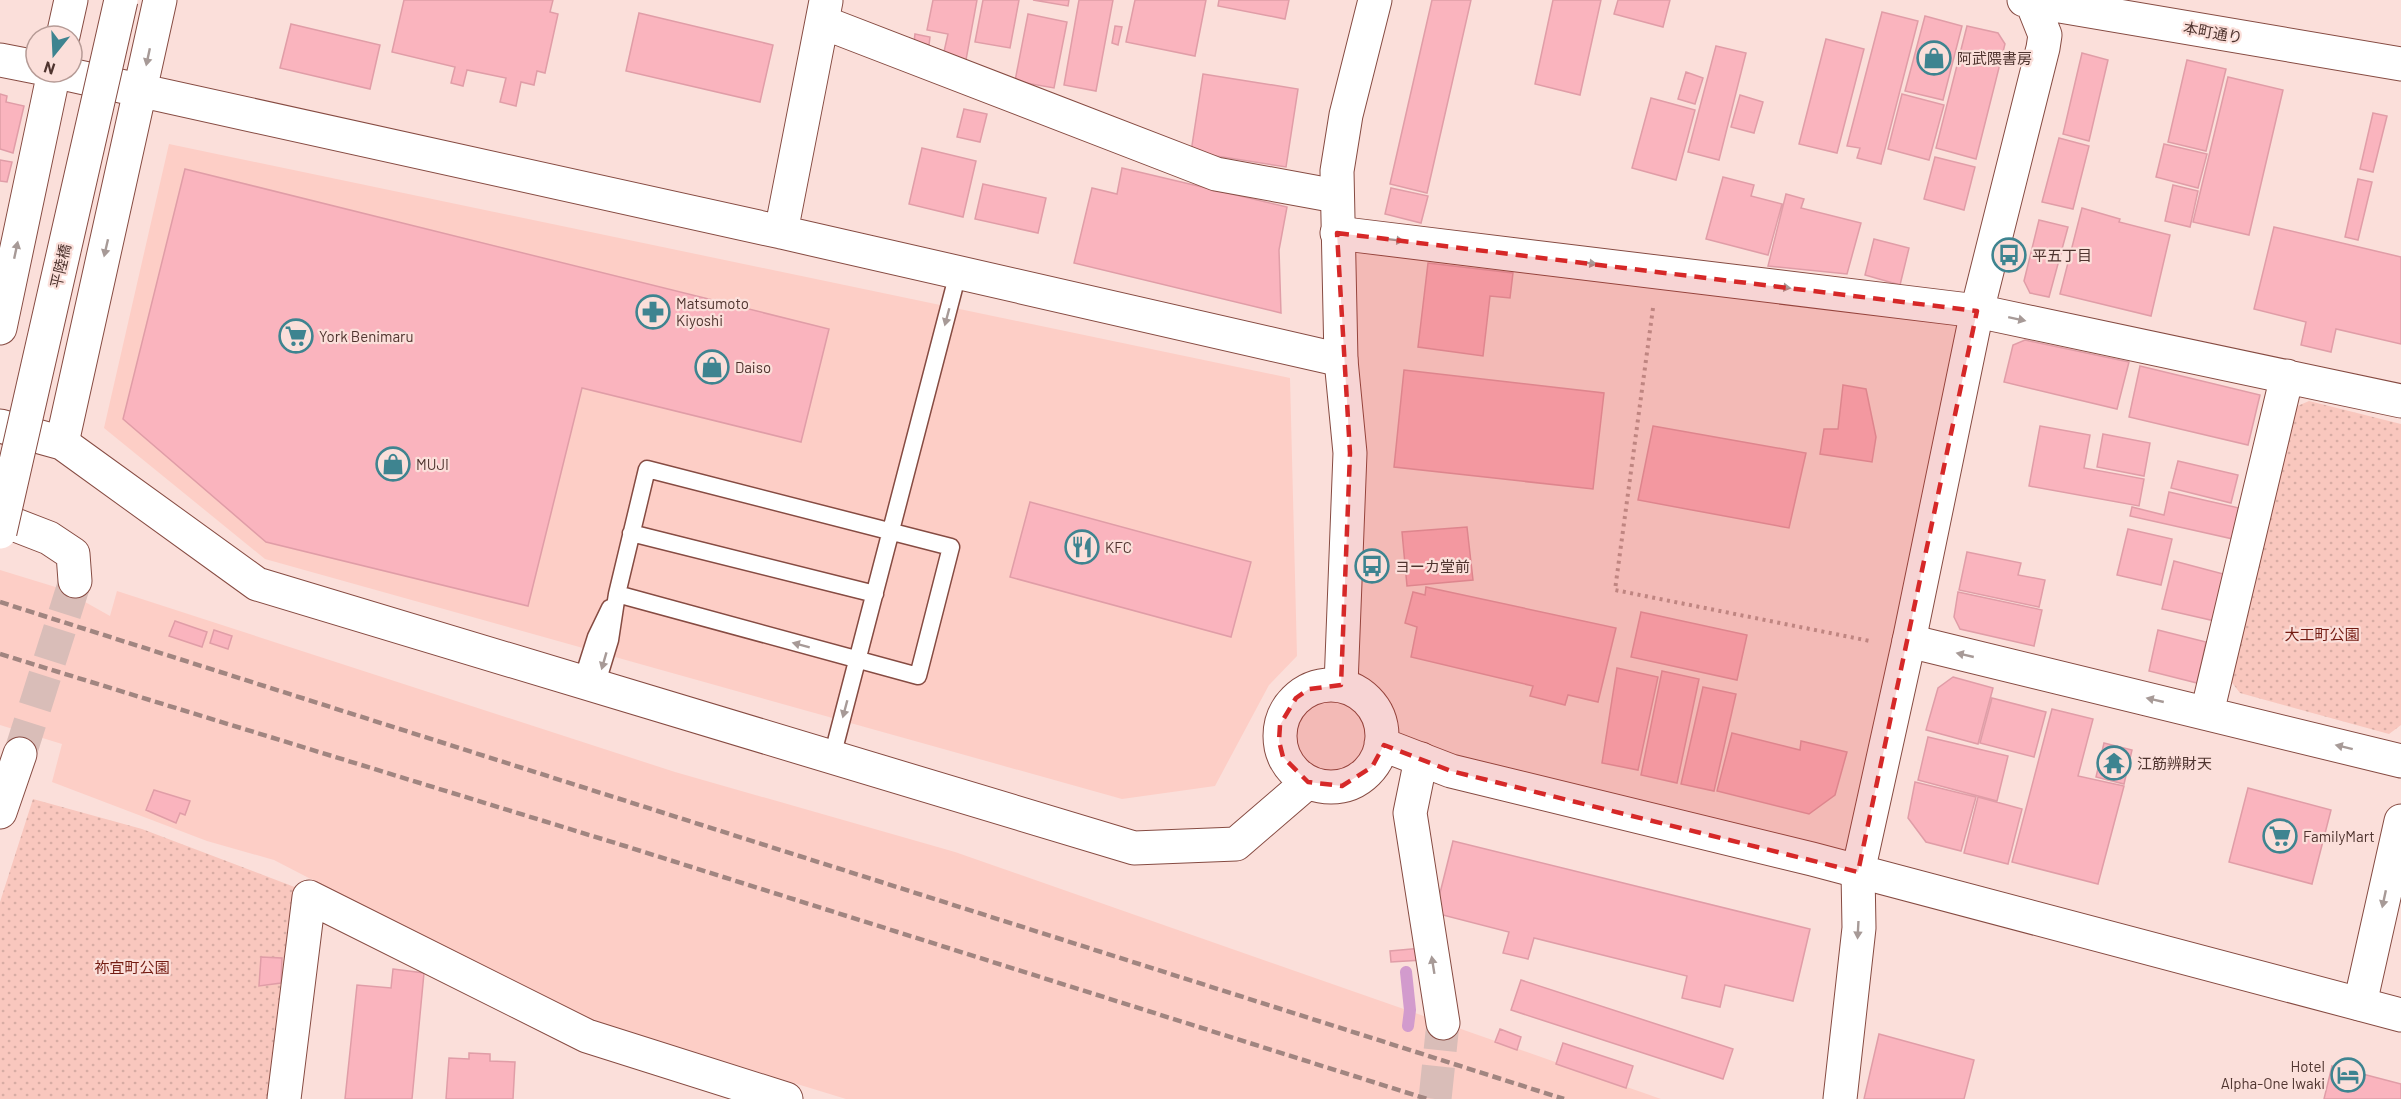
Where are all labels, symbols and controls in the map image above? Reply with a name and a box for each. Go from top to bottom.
street label: 本町通り [2182,18,2244,46]
north arrow [24,24,84,84]
shop icon: 阿武隈書房 [1916,40,1952,76]
one-way arrow [143,48,152,67]
place label: 阿武隈書房 [1957,49,2032,67]
text: N [41,58,57,79]
one-way arrow [1385,235,1404,244]
bus stop icon: 平五丁目 [1991,237,2027,273]
one-way arrow [101,238,110,257]
one-way arrow [12,241,22,260]
street label: 平陸橋 [46,242,74,290]
place label: 平五丁目 [2032,246,2092,264]
one-way arrow [1579,259,1598,268]
one-way arrow [1772,283,1791,292]
pharmacy icon: Matsumoto Kiyoshi [635,294,671,330]
place label: Matsumoto Kiyoshi [676,294,749,329]
one-way arrow [942,308,951,326]
one-way arrow [2007,315,2026,324]
supermarket icon: York Benimaru [278,318,314,354]
place label: York Benimaru [319,327,414,345]
shop icon: Daiso [694,349,730,385]
place label: Daiso [735,358,771,376]
shop icon: MUJI [375,446,411,482]
place label: MUJI [416,455,449,473]
restaurant icon: KFC [1064,529,1100,565]
place label: KFC [1105,538,1132,556]
bus stop icon: ヨーカ堂前 [1354,548,1390,584]
place label: ヨーカ堂前 [1395,557,1470,575]
park label: 大工町公園 [2284,625,2360,643]
one-way arrow [792,640,810,649]
one-way arrow [1956,650,1974,660]
one-way arrow [599,652,608,670]
one-way arrow [2146,695,2164,705]
one-way arrow [840,700,850,718]
one-way arrow [2335,741,2353,751]
temple icon: 江筋辨財天 [2096,745,2132,781]
place label: 江筋辨財天 [2137,754,2212,772]
supermarket icon: FamilyMart [2262,818,2298,854]
place label: FamilyMart [2303,827,2375,845]
one-way arrow [2379,890,2389,908]
one-way arrow [1854,921,1863,940]
one-way arrow [1429,956,1438,975]
park label: 祢宜町公園 [94,958,170,976]
place label: Hotel Alpha-One Iwaki [2221,1057,2325,1092]
hotel icon: Hotel Alpha-One Iwaki [2330,1057,2366,1093]

